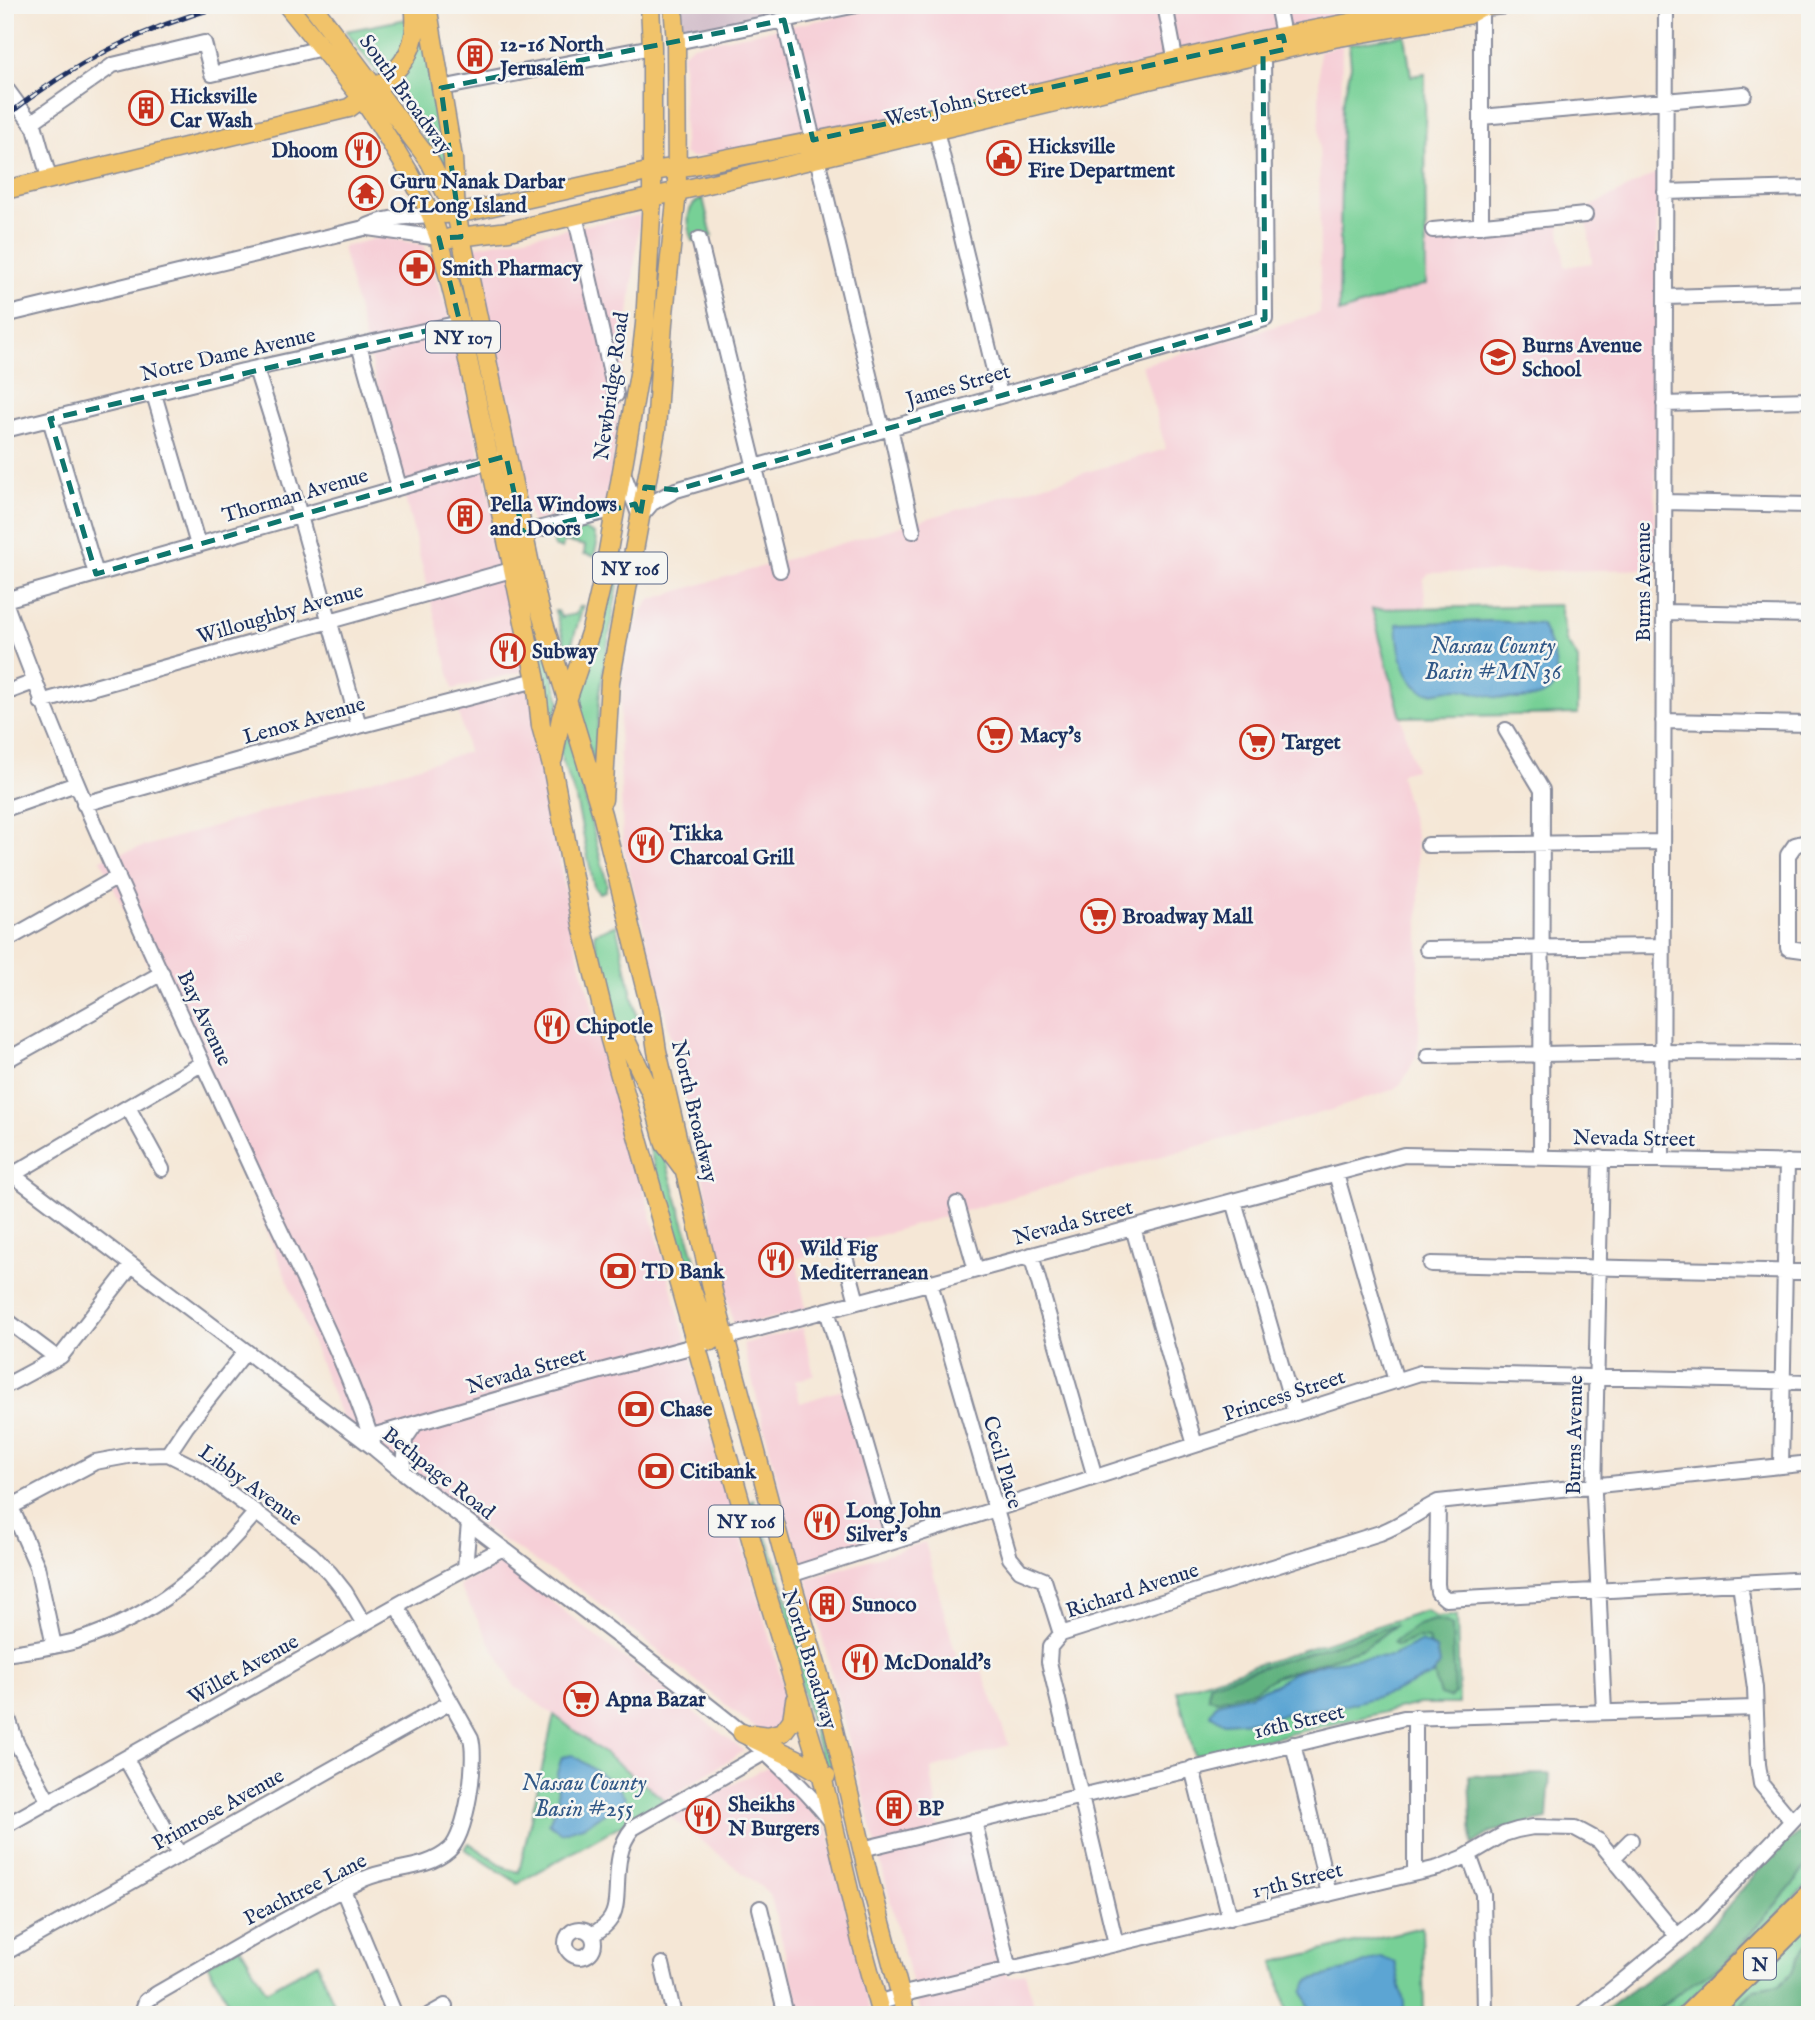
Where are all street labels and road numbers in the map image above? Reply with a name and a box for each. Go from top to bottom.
street label: South Broadway [352,30,458,161]
street label: West John Street [882,75,1031,134]
street label: Newbridge Road [589,309,636,462]
street label: Notre Dame Avenue [138,322,319,389]
road number: NY 107 [426,322,500,352]
street label: James Street [901,359,1014,415]
street label: Thorman Avenue [219,463,372,530]
street label: Burns Avenue [1631,522,1658,642]
road number: NY 106 [593,552,667,583]
street label: Willoughby Avenue [194,578,367,651]
street label: Lenox Avenue [240,691,369,752]
street label: Bay Avenue [170,967,238,1071]
street label: North Broadway [664,1037,723,1186]
street label: Nevada Street [1572,1125,1696,1154]
street label: Nevada Street [1011,1195,1136,1252]
street label: Nevada Street [464,1342,589,1401]
street label: Princess Street [1220,1364,1349,1429]
street label: Burns Avenue [1561,1375,1590,1495]
street label: Cecil Place [975,1413,1028,1512]
street label: Bethpage Road [376,1422,500,1527]
street label: Libby Avenue [193,1439,308,1533]
road number: NY 106 [709,1506,783,1536]
street label: Richard Avenue [1063,1557,1203,1626]
street label: North Broadway [774,1586,843,1734]
street label: Willet Avenue [184,1629,304,1712]
street label: 16th Street [1252,1699,1347,1746]
street label: Primrose Avenue [148,1763,290,1858]
street label: Peachtree Lane [240,1848,372,1933]
street label: 17th Street [1249,1857,1346,1906]
road number: N [1744,1948,1776,1980]

